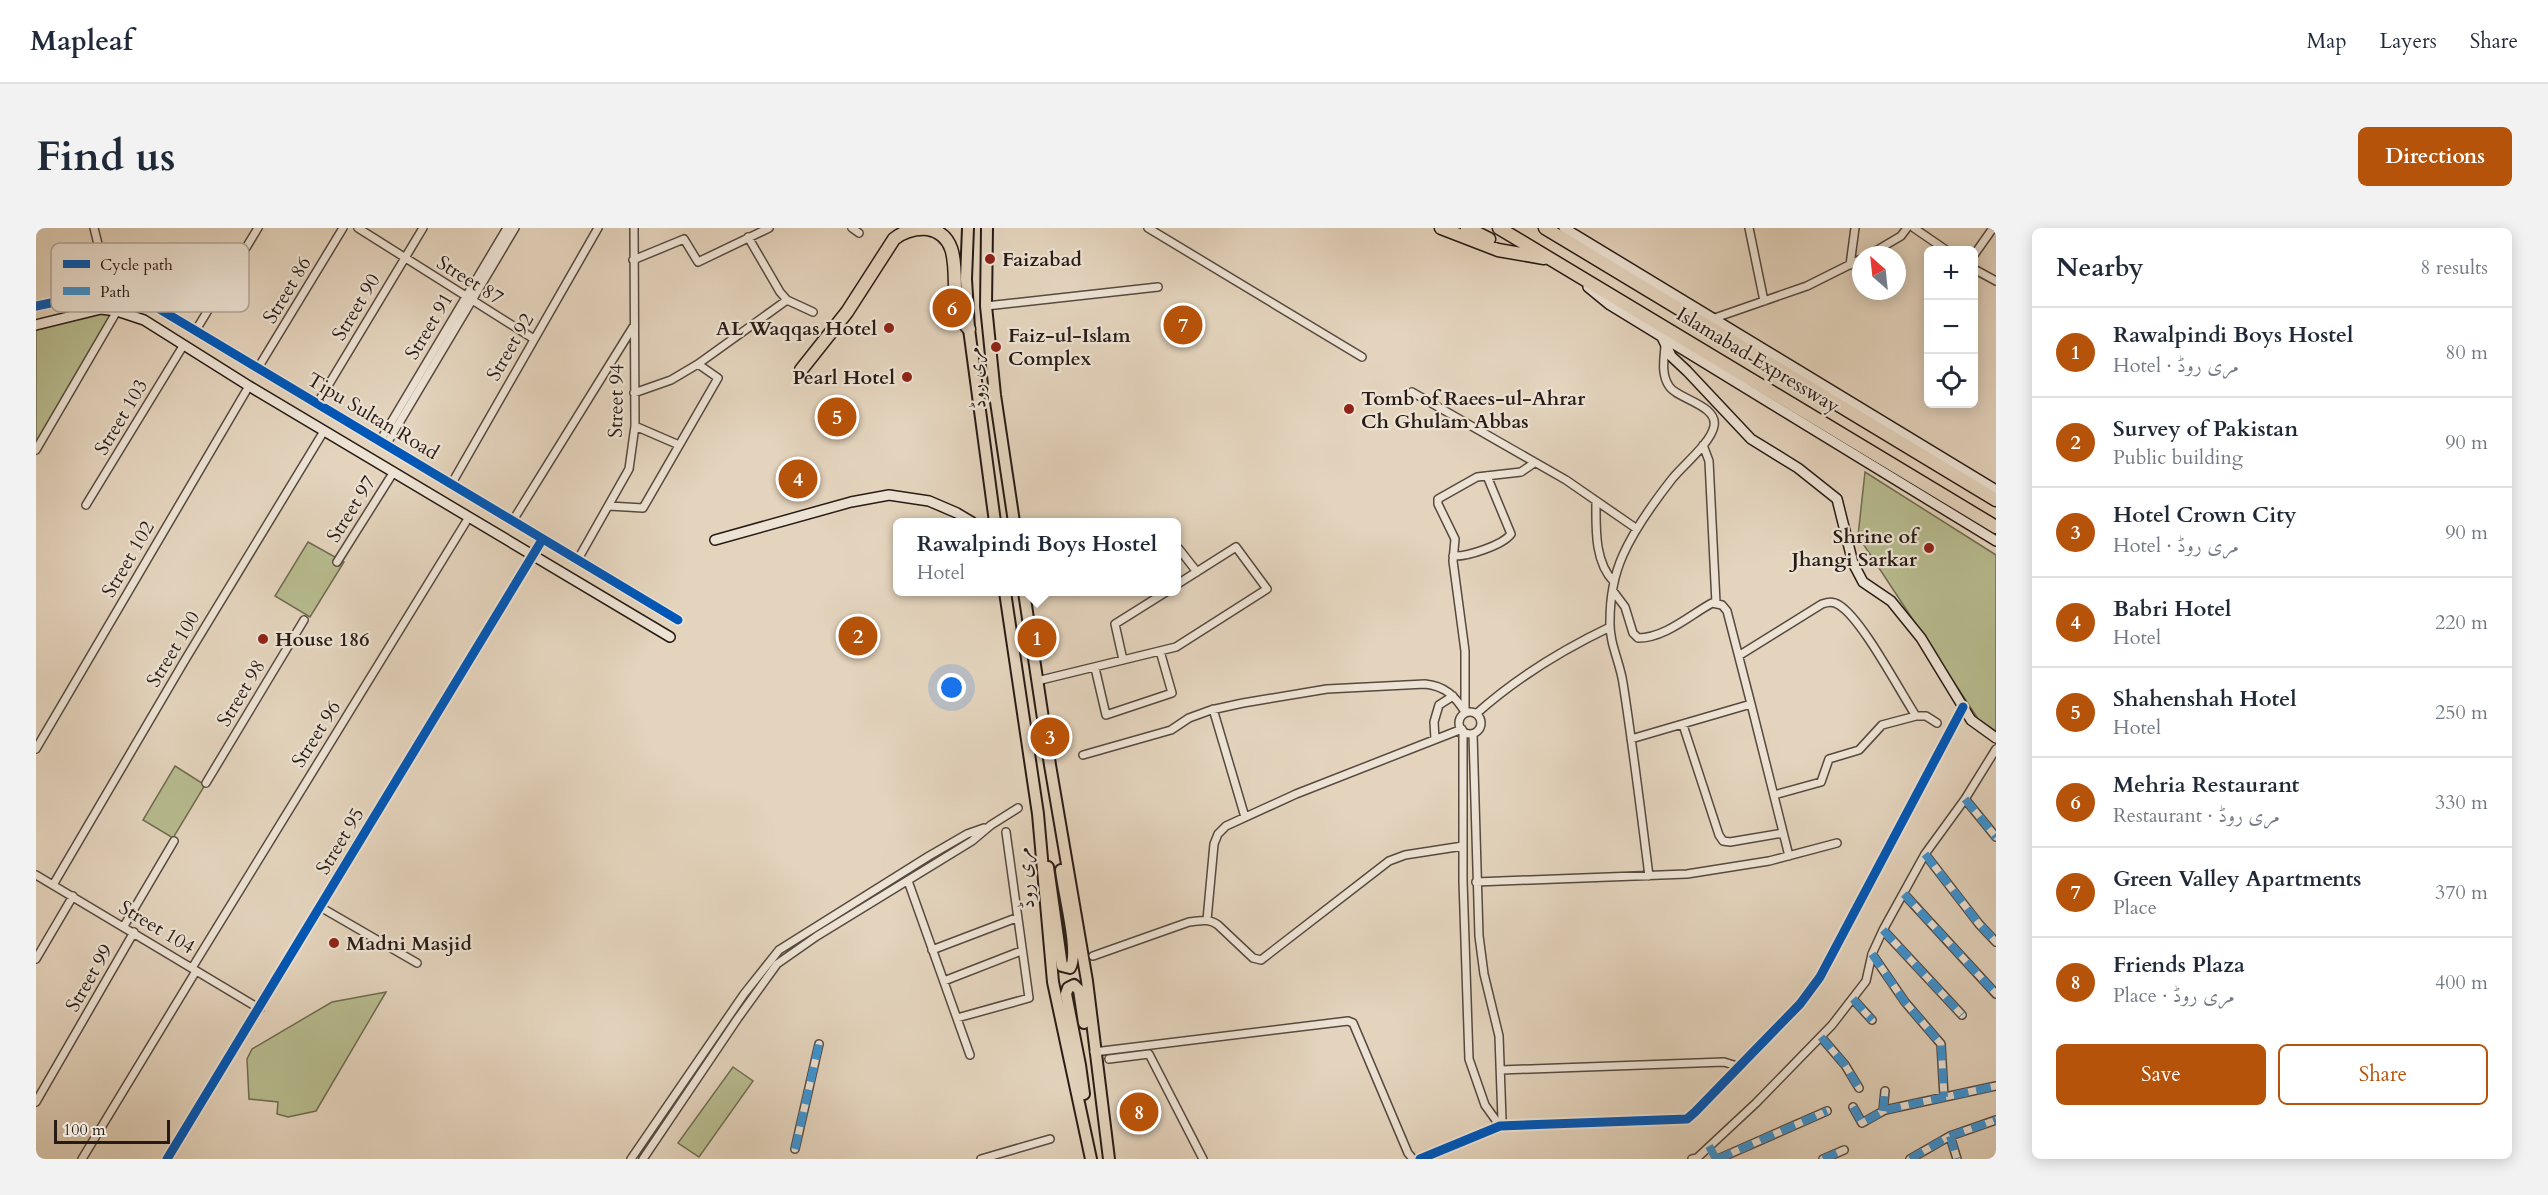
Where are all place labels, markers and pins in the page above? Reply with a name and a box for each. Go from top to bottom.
place label: Faizabad [1002,246,1083,273]
marker: Faizabad [983,252,997,266]
pin: 6 [932,286,972,331]
pin: 7 [1164,302,1202,348]
place label: AL Waqqas Hotel [716,315,877,342]
marker: AL Waqqas Hotel [882,321,896,335]
place label: Faiz-ul-Islam Complex [1008,322,1131,372]
marker: Faiz-ul-Islam Complex [989,340,1003,354]
place label: Pearl Hotel [793,364,895,391]
marker: Pearl Hotel [900,370,914,384]
place label: Tomb of Raees-ul-Ahrar Ch Ghulam Abbas [1361,385,1586,435]
pin: 5 [818,394,856,440]
marker: Tomb of Raees-ul-Ahrar Ch Ghulam Abbas [1342,402,1356,416]
pin: 4 [778,456,818,502]
place label: Shrine of Jhangi Sarkar [1788,523,1920,573]
marker: Shrine of Jhangi Sarkar [1922,541,1936,555]
pin: 2 [838,614,878,658]
pin: 1 [1018,616,1056,660]
place label: House 186 [275,626,369,653]
marker: House 186 [256,632,270,646]
pin: 3 [1030,714,1070,760]
place label: Madni Masjid [346,930,472,957]
marker: Madni Masjid [327,936,341,950]
pin: 8 [1120,1090,1158,1134]

